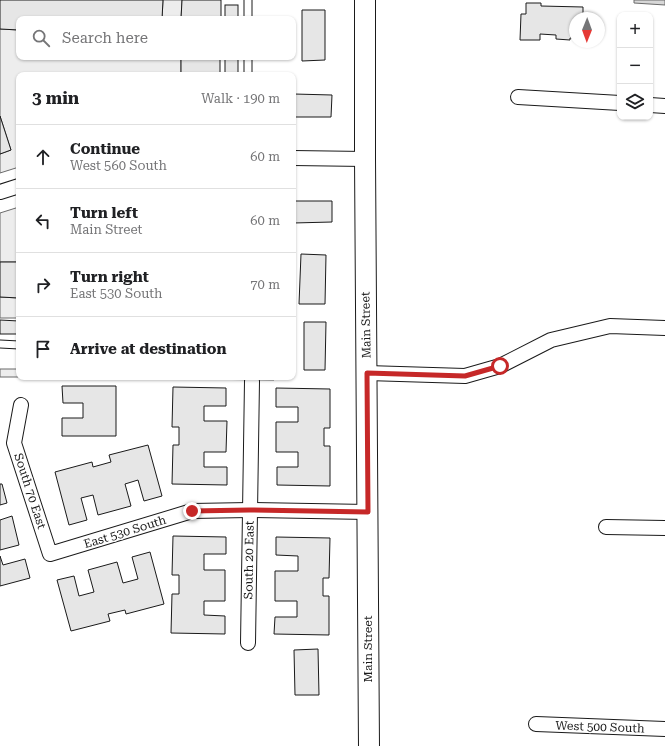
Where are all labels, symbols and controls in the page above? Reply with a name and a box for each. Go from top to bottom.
north arrow [569,12,605,48]
map controls [617,12,653,120]
button: + [617,12,653,48]
search box [16,16,296,60]
icon: search [30,27,52,49]
text: Search here [62,29,148,47]
button: − [617,48,653,84]
button: layers [617,84,653,120]
text: 3 min [32,88,79,108]
text: Walk · 190 m [201,91,280,106]
text: Continue [70,140,140,158]
icon: ahead [32,146,54,168]
text: 60 m [250,149,280,164]
text: West 560 South [70,158,167,173]
text: Turn left [70,204,138,222]
icon: left [32,210,54,232]
text: 60 m [250,213,280,228]
text: Main Street [70,222,142,237]
text: Turn right [70,268,149,286]
icon: right [32,274,54,296]
text: 70 m [250,277,280,292]
text: East 530 South [70,286,163,301]
street label: Main Street [358,291,374,359]
icon: arrive [32,338,54,360]
text: Arrive at destination [70,340,226,358]
route start [491,357,509,375]
street label: South 70 East [11,451,49,531]
route end [183,502,201,520]
street label: East 530 South [82,513,168,551]
street label: South 20 East [241,520,257,599]
street label: Main Street [361,615,375,682]
street label: West 500 South [555,718,645,736]

